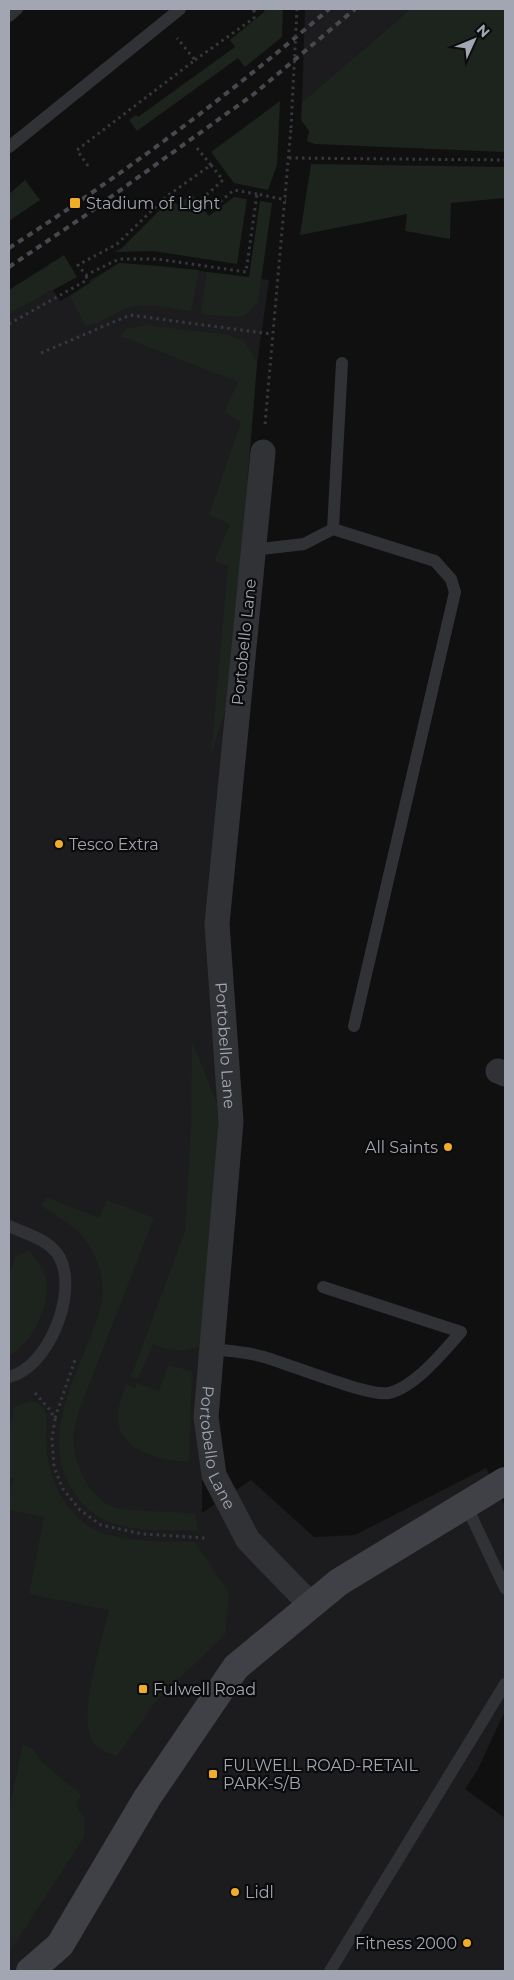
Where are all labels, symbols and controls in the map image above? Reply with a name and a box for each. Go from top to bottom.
north arrow [449,15,499,65]
text: N [473,21,494,41]
place label: Stadium of Light [86,194,221,213]
marker: Stadium of Light [68,196,82,210]
street label: Portobello Lane [228,578,260,706]
place label: Tesco Extra [69,835,159,854]
marker: Tesco Extra [53,838,65,850]
street label: Portobello Lane [212,981,240,1109]
place label: All Saints [365,1138,438,1157]
marker: All Saints [442,1141,454,1153]
street label: Portobello Lane [196,1385,240,1512]
place label: Fulwell Road [153,1680,256,1699]
marker: Fulwell Road [137,1683,149,1695]
place label: FULWELL ROAD-RETAIL PARK-S/B [223,1756,419,1793]
marker: FULWELL ROAD-RETAIL PARK-S/B [207,1768,219,1780]
place label: Lidl [245,1883,274,1902]
marker: Lidl [229,1886,241,1898]
place label: Fitness 2000 [355,1934,457,1953]
marker: Fitness 2000 [461,1937,473,1949]

